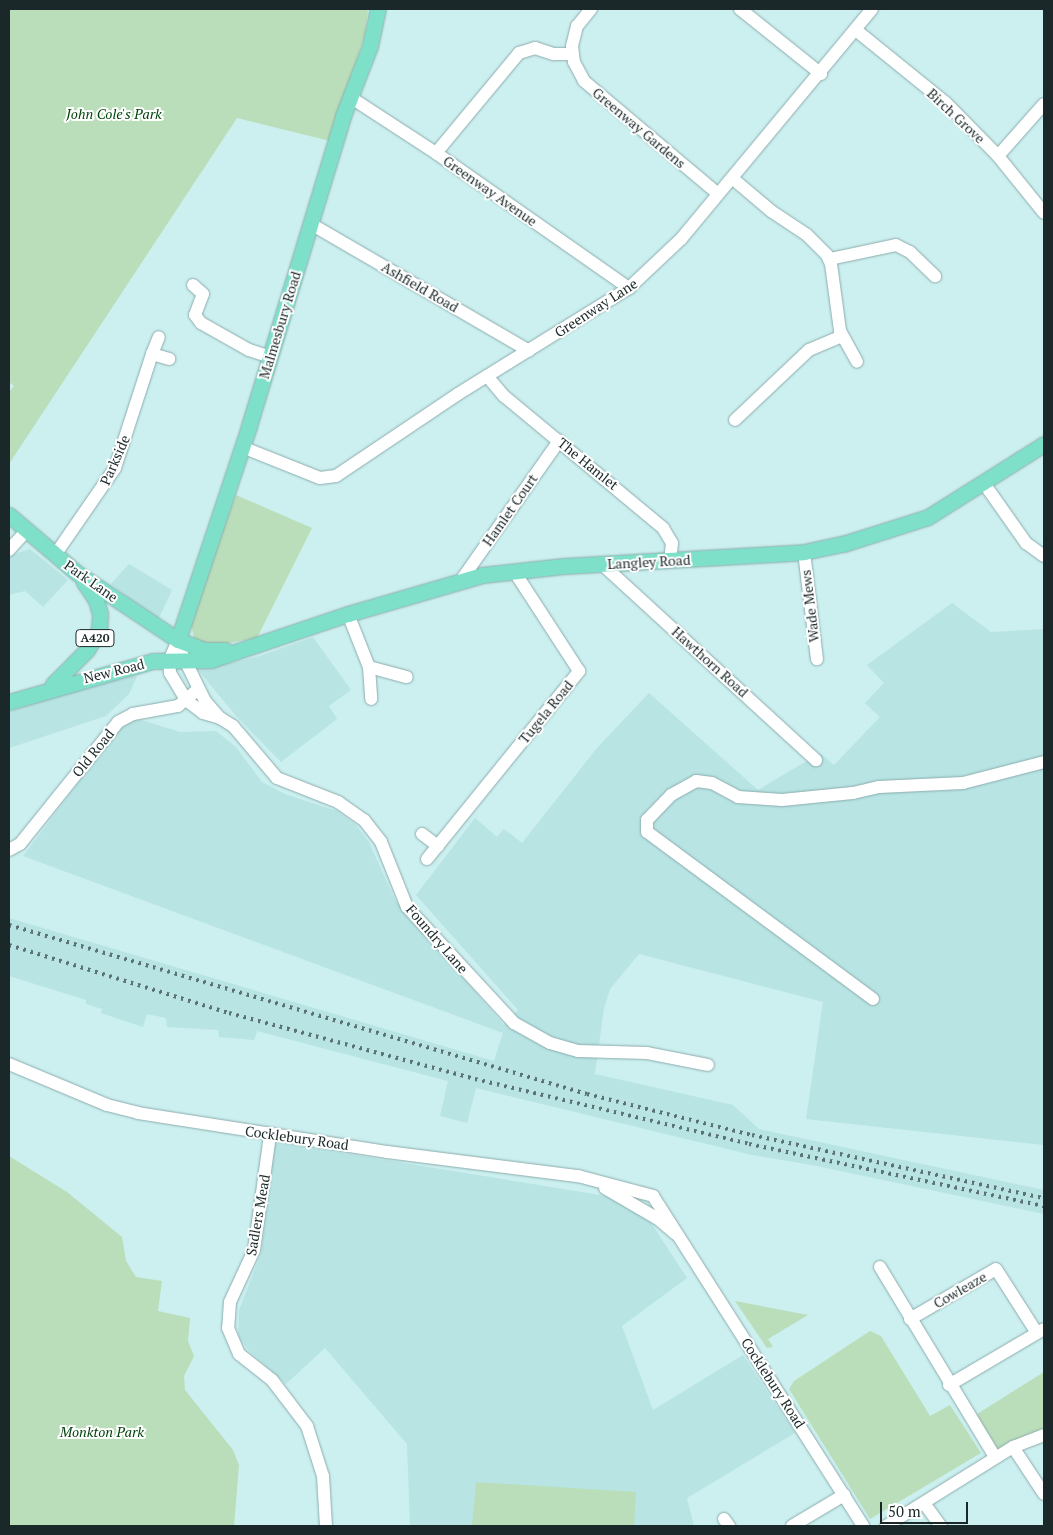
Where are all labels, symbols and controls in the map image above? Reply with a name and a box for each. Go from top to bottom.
street label: Greenway Gardens [589,84,689,172]
street label: Birch Grove [924,85,988,147]
park label: John Cole's Park [66,106,162,122]
street label: Greenway Avenue [440,152,540,230]
street label: Ashfield Road [379,258,461,316]
street label: Malmesbury Road [256,269,304,381]
street label: Greenway Lane [551,275,641,341]
street label: Parkside [97,432,133,488]
street label: The Hamlet [554,434,622,494]
street label: Hamlet Court [479,471,541,549]
street label: Langley Road [607,551,691,573]
street label: Park Lane [61,556,121,606]
street label: Wade Mews [797,569,823,643]
street label: Hawthorn Road [668,623,752,701]
road number: A420 [75,628,115,648]
street label: New Road [82,655,146,687]
street label: Tugela Road [515,677,577,747]
street label: Old Road [69,726,117,780]
street label: Foundry Lane [403,901,471,977]
street label: Cocklebury Road [244,1122,350,1154]
street label: Sadlers Mead [243,1173,273,1257]
street label: Cowleaze [930,1268,990,1312]
street label: Cocklebury Road [738,1335,808,1431]
park label: Monkton Park [60,1424,144,1440]
scale bar [883,1492,970,1524]
text: 50 m [888,1501,921,1521]

